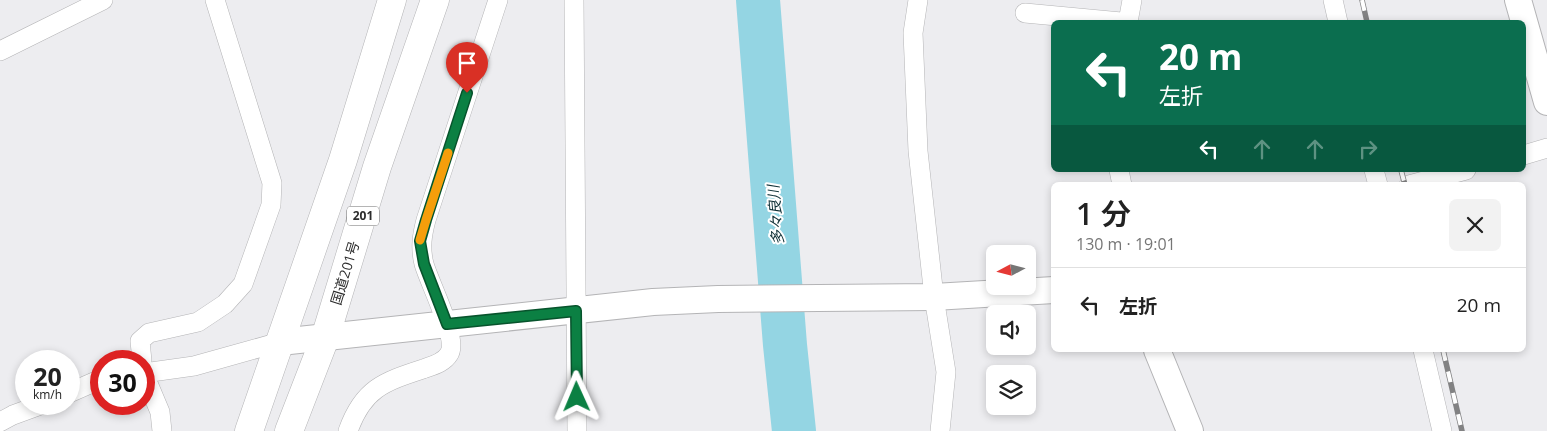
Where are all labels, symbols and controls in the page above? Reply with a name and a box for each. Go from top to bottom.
text: 20 m [1159,33,1242,80]
icon: left [1076,40,1141,105]
pin [446,42,488,93]
icon: arrive [453,49,481,77]
text: 左折 [1159,80,1203,110]
icon: left [1195,135,1223,163]
icon: ahead [1248,135,1276,163]
icon: ahead [1301,135,1329,163]
icon: right [1354,135,1382,163]
water label: 多々良川 [762,182,788,246]
text: 1 分 [1076,193,1131,234]
button: close [1449,199,1501,251]
road number: 201 [347,207,379,226]
text: 130 m · 19:01 [1076,233,1176,255]
street label: 国道201号 [326,239,363,307]
north arrow [986,245,1036,295]
map controls [986,245,1036,415]
icon: left [1076,291,1104,319]
text: 20 m [1457,292,1501,318]
text: 左折 [1119,293,1157,319]
button: sound [986,305,1036,355]
speed limit sign: 30 [90,350,155,415]
text: 20 [33,359,62,393]
button: layers [986,365,1036,415]
position arrow [550,370,602,422]
text: km/h [33,386,62,403]

